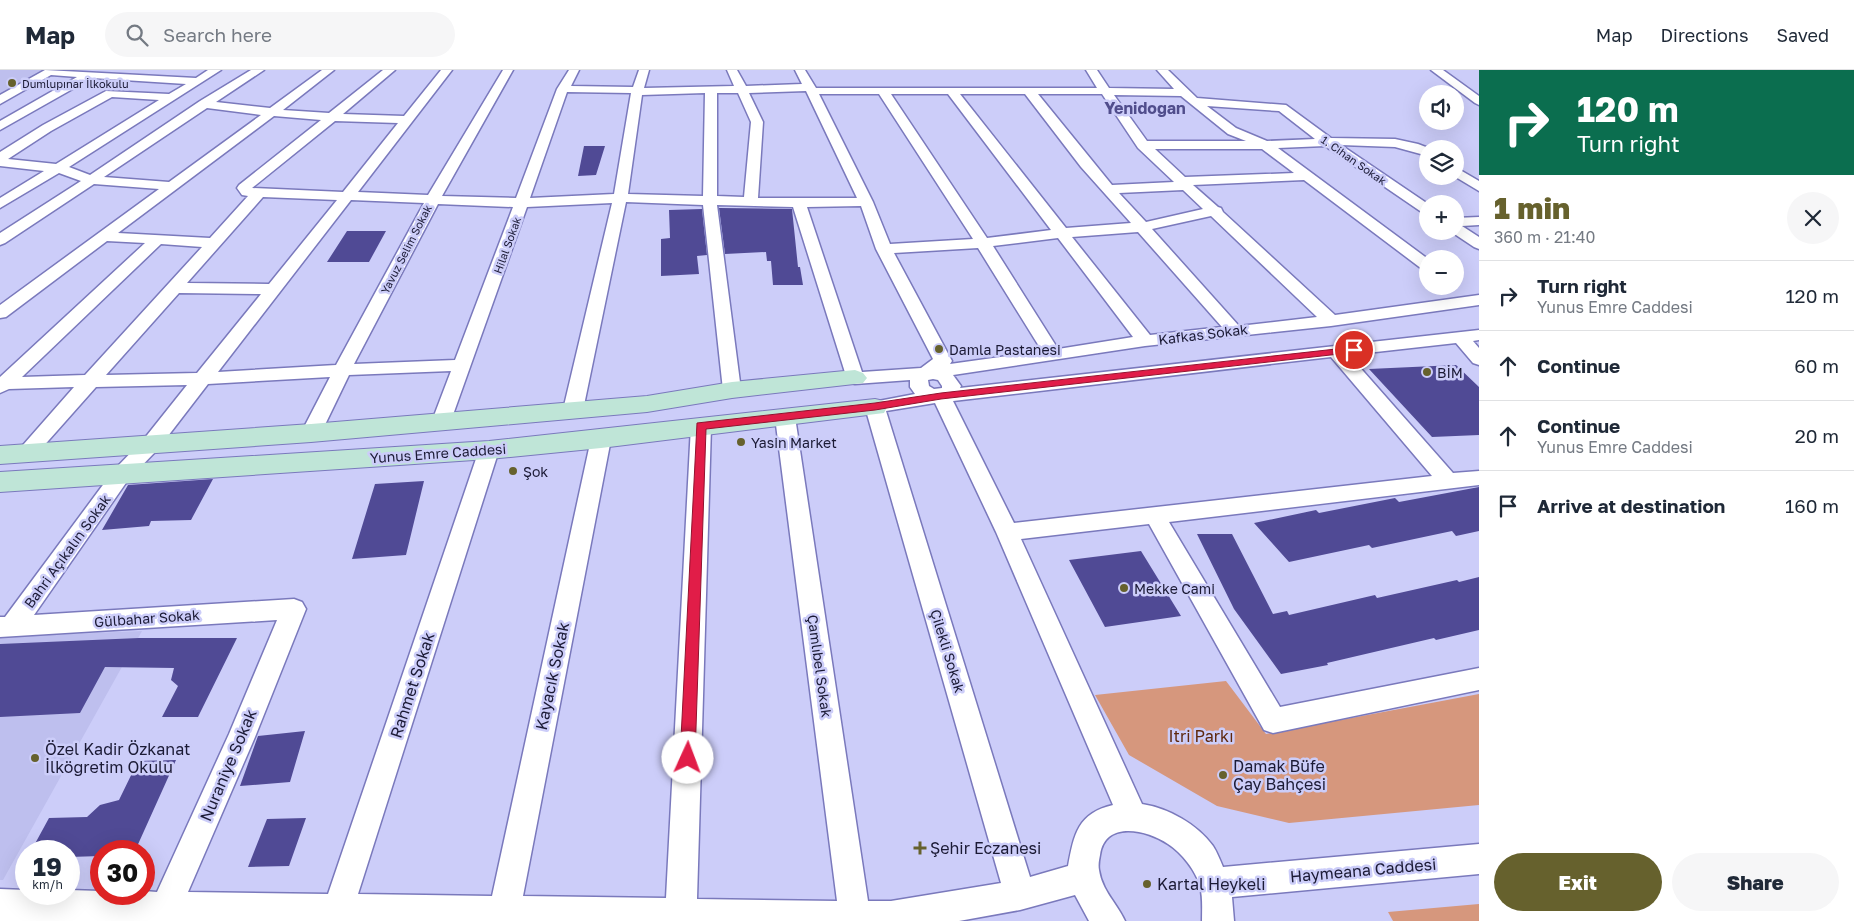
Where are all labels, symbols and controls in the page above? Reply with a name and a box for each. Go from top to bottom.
search box [105,12,455,57]
text: Map [25,20,75,49]
icon: search [123,21,151,49]
text: Search here [163,23,272,46]
text: Map [1596,24,1632,46]
text: Directions [1660,24,1748,46]
text: Saved [1776,24,1829,46]
marker: Dumlupınar İlkokulu [6,77,18,89]
place label: Dumlupınar İlkokulu [22,77,129,90]
map controls [1419,85,1464,295]
button: sound [1419,85,1464,130]
text: 120 m [1577,88,1679,130]
icon: right [1494,90,1559,155]
district label: Yenidoğan [1104,98,1186,118]
text: Turn right [1577,130,1680,157]
street label: 1. Cihan Sokak [1319,133,1389,187]
button: layers [1419,140,1464,185]
text: 1 min [1494,190,1570,226]
button: close [1787,192,1839,244]
button: + [1419,195,1464,240]
street label: Yavuz Selim Sokak [378,202,434,296]
street label: Hilal Sokak [491,215,523,275]
text: 360 m · 21:40 [1494,227,1595,247]
button: − [1419,250,1464,295]
text: Turn right [1537,274,1627,297]
icon: right [1494,282,1522,310]
text: 120 m [1785,284,1839,307]
text: Yunus Emre Caddesi [1537,297,1693,317]
street label: Kafkas Sokak [1157,320,1249,348]
pin [1333,329,1375,371]
icon: arrive [1340,336,1368,364]
place label: Damla Pastanesi [949,341,1061,358]
marker: Damla Pastanesi [933,343,945,355]
icon: ahead [1494,352,1522,380]
text: Continue [1537,354,1620,377]
text: 60 m [1794,354,1839,377]
place label: BİM [1437,364,1463,381]
marker: BİM [1421,366,1433,378]
text: Continue [1537,414,1620,437]
icon: ahead [1494,422,1522,450]
text: 20 m [1795,424,1839,447]
place label: Yasin Market [751,434,837,451]
marker: Yasin Market [735,436,747,448]
text: Yunus Emre Caddesi [1537,437,1693,457]
street label: Yunus Emre Caddesi [369,440,507,466]
place label: Şok [523,463,548,480]
marker: Şok [507,465,519,477]
street label: Bahri Açıkalın Sokak [20,491,114,611]
icon: arrive [1494,492,1522,520]
text: Arrive at destination [1537,494,1725,517]
text: 160 m [1785,494,1839,517]
place label: Mekke Cami [1134,580,1215,597]
marker: Mekke Cami [1118,582,1130,594]
street label: Gülbahar Sokak [94,606,200,630]
street label: Çilekli Sokak [927,607,969,695]
street label: Çamlıbel Sokak [804,613,836,719]
street label: Kayacık Sokak [531,620,573,732]
street label: Rahmet Sokak [385,629,439,741]
street label: Nuraniye Sokak [195,706,261,824]
park label: Itri Parkı [1169,726,1233,746]
position arrow [661,731,713,783]
place label: Özel Kadir Özkanat İlköğretim Okulu [45,739,190,777]
marker: Özel Kadir Özkanat İlköğretim Okulu [29,752,41,764]
place label: Damak Büfe Çay Bahçesi [1233,756,1326,794]
marker: Damak Büfe Çay Bahçesi [1217,769,1229,781]
place label: Şehir Eczanesi [930,838,1041,858]
speed limit sign: 30 [90,840,155,905]
marker: Şehir Eczanesi [914,842,926,854]
text: 19 [33,851,62,882]
button: Exit [1494,853,1662,911]
button: Share [1672,853,1839,911]
street label: Haymeana Caddesi [1289,854,1437,886]
place label: Kartal Heykeli [1157,874,1266,894]
text: km/h [32,877,63,892]
marker: Kartal Heykeli [1141,878,1153,890]

